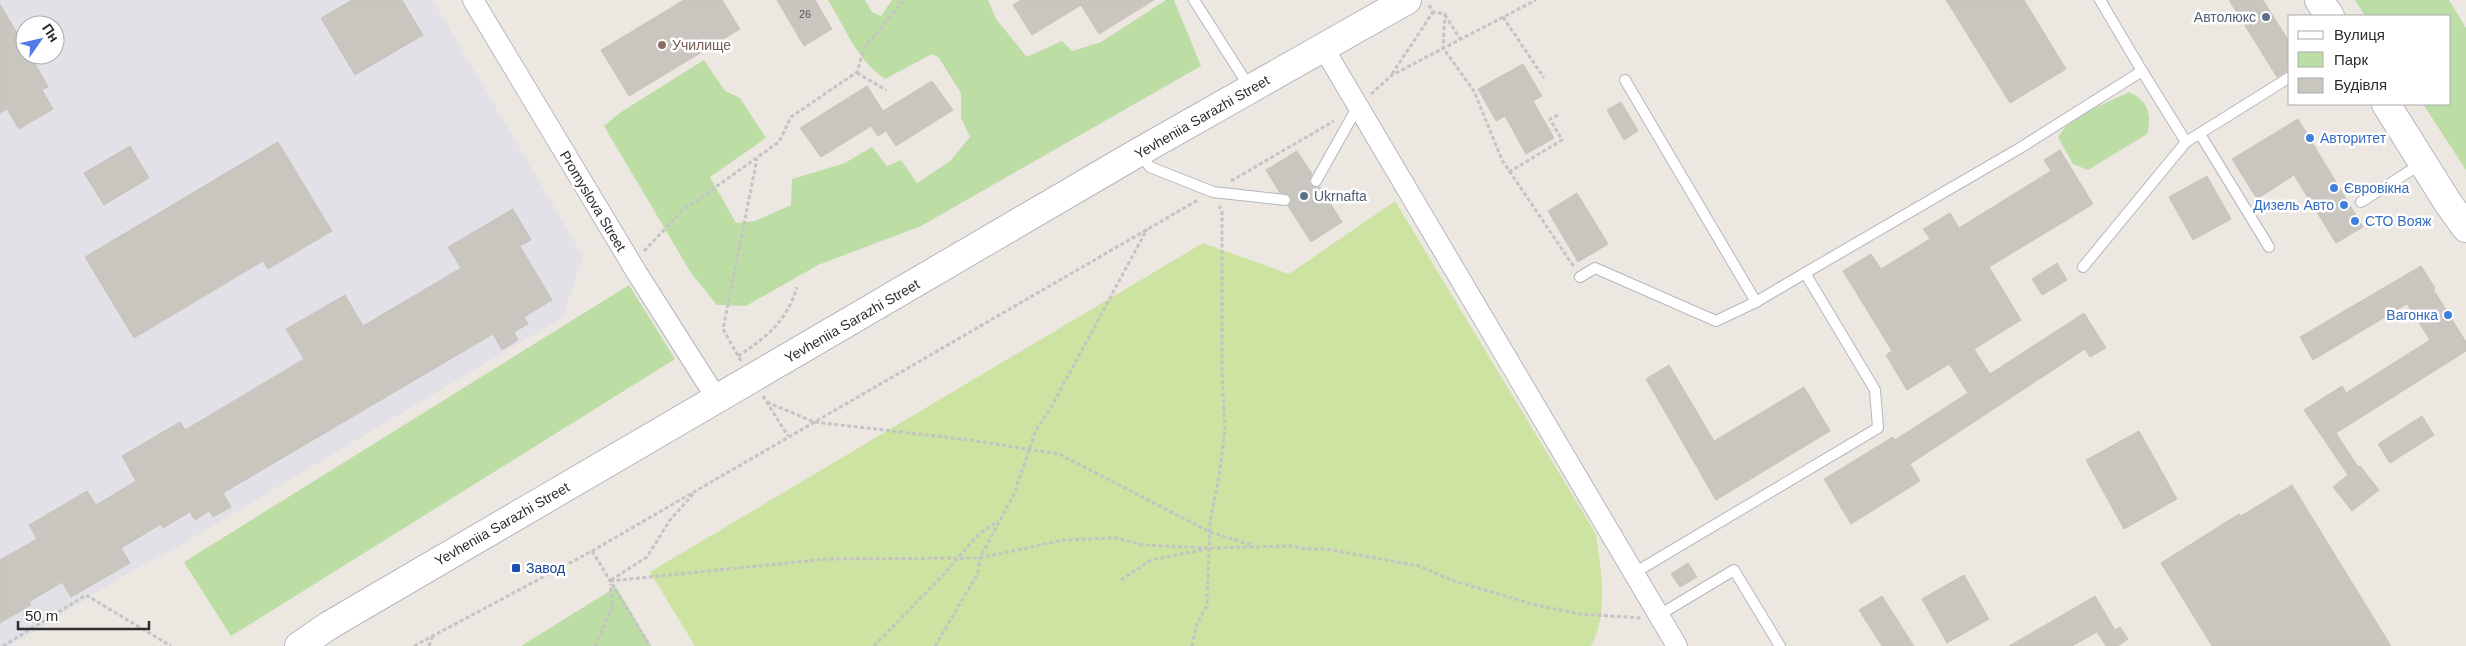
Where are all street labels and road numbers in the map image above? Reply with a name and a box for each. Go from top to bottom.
street label: Yevheniia Sarazhi Street [1132,72,1272,162]
street label: Promyslova Street [557,148,629,254]
street label: Yevheniia Sarazhi Street [782,276,922,366]
street label: Yevheniia Sarazhi Street [432,479,572,569]

